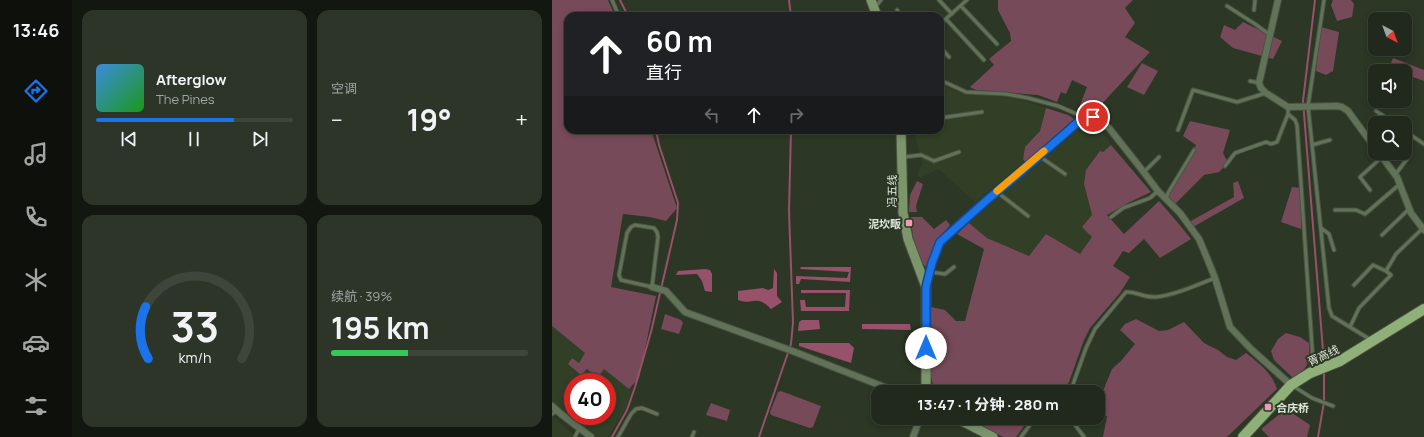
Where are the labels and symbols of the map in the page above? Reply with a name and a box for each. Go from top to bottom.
north arrow [1368,12,1412,56]
pin [1076,100,1110,134]
street label: 冯五线 [884,175,899,208]
place label: 泥坎畈 [868,216,901,231]
marker: 泥坎畈 [904,218,914,228]
position arrow [905,327,947,369]
street label: 胥高线 [1305,341,1341,369]
speed limit sign: 40 [564,373,616,425]
place label: 合庆桥 [1276,400,1309,415]
marker: 合庆桥 [1263,402,1273,412]

